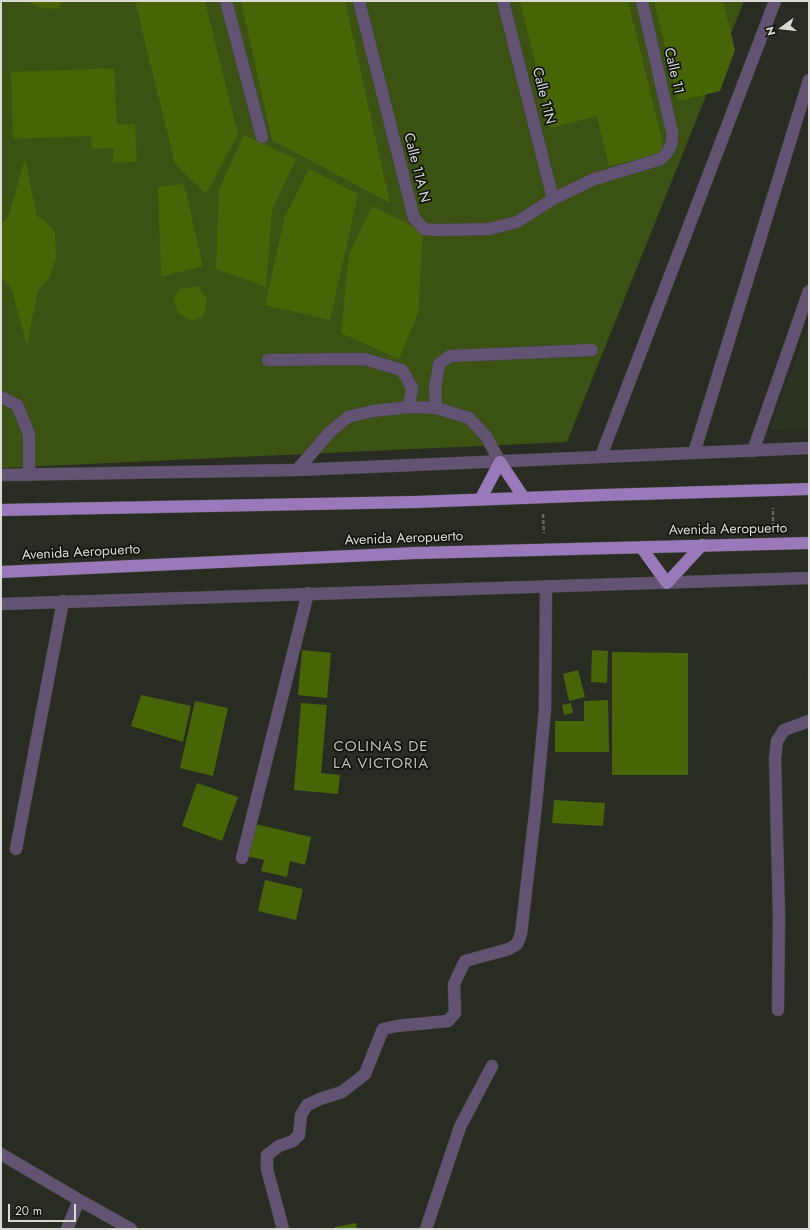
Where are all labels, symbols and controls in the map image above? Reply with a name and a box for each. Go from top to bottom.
north arrow [762,8,802,48]
text: N [762,25,779,37]
street label: Calle 11 [660,46,686,96]
street label: Calle 11N [528,66,558,126]
street label: Calle 11A N [399,131,433,205]
street label: Avenida Aeropuerto [669,521,787,539]
street label: Avenida Aeropuerto [344,529,464,549]
street label: Avenida Aeropuerto [21,542,141,564]
district label: COLINAS DE LA VICTORIA [333,738,429,773]
scale bar [10,1196,78,1222]
text: 20 m [15,1202,42,1220]

